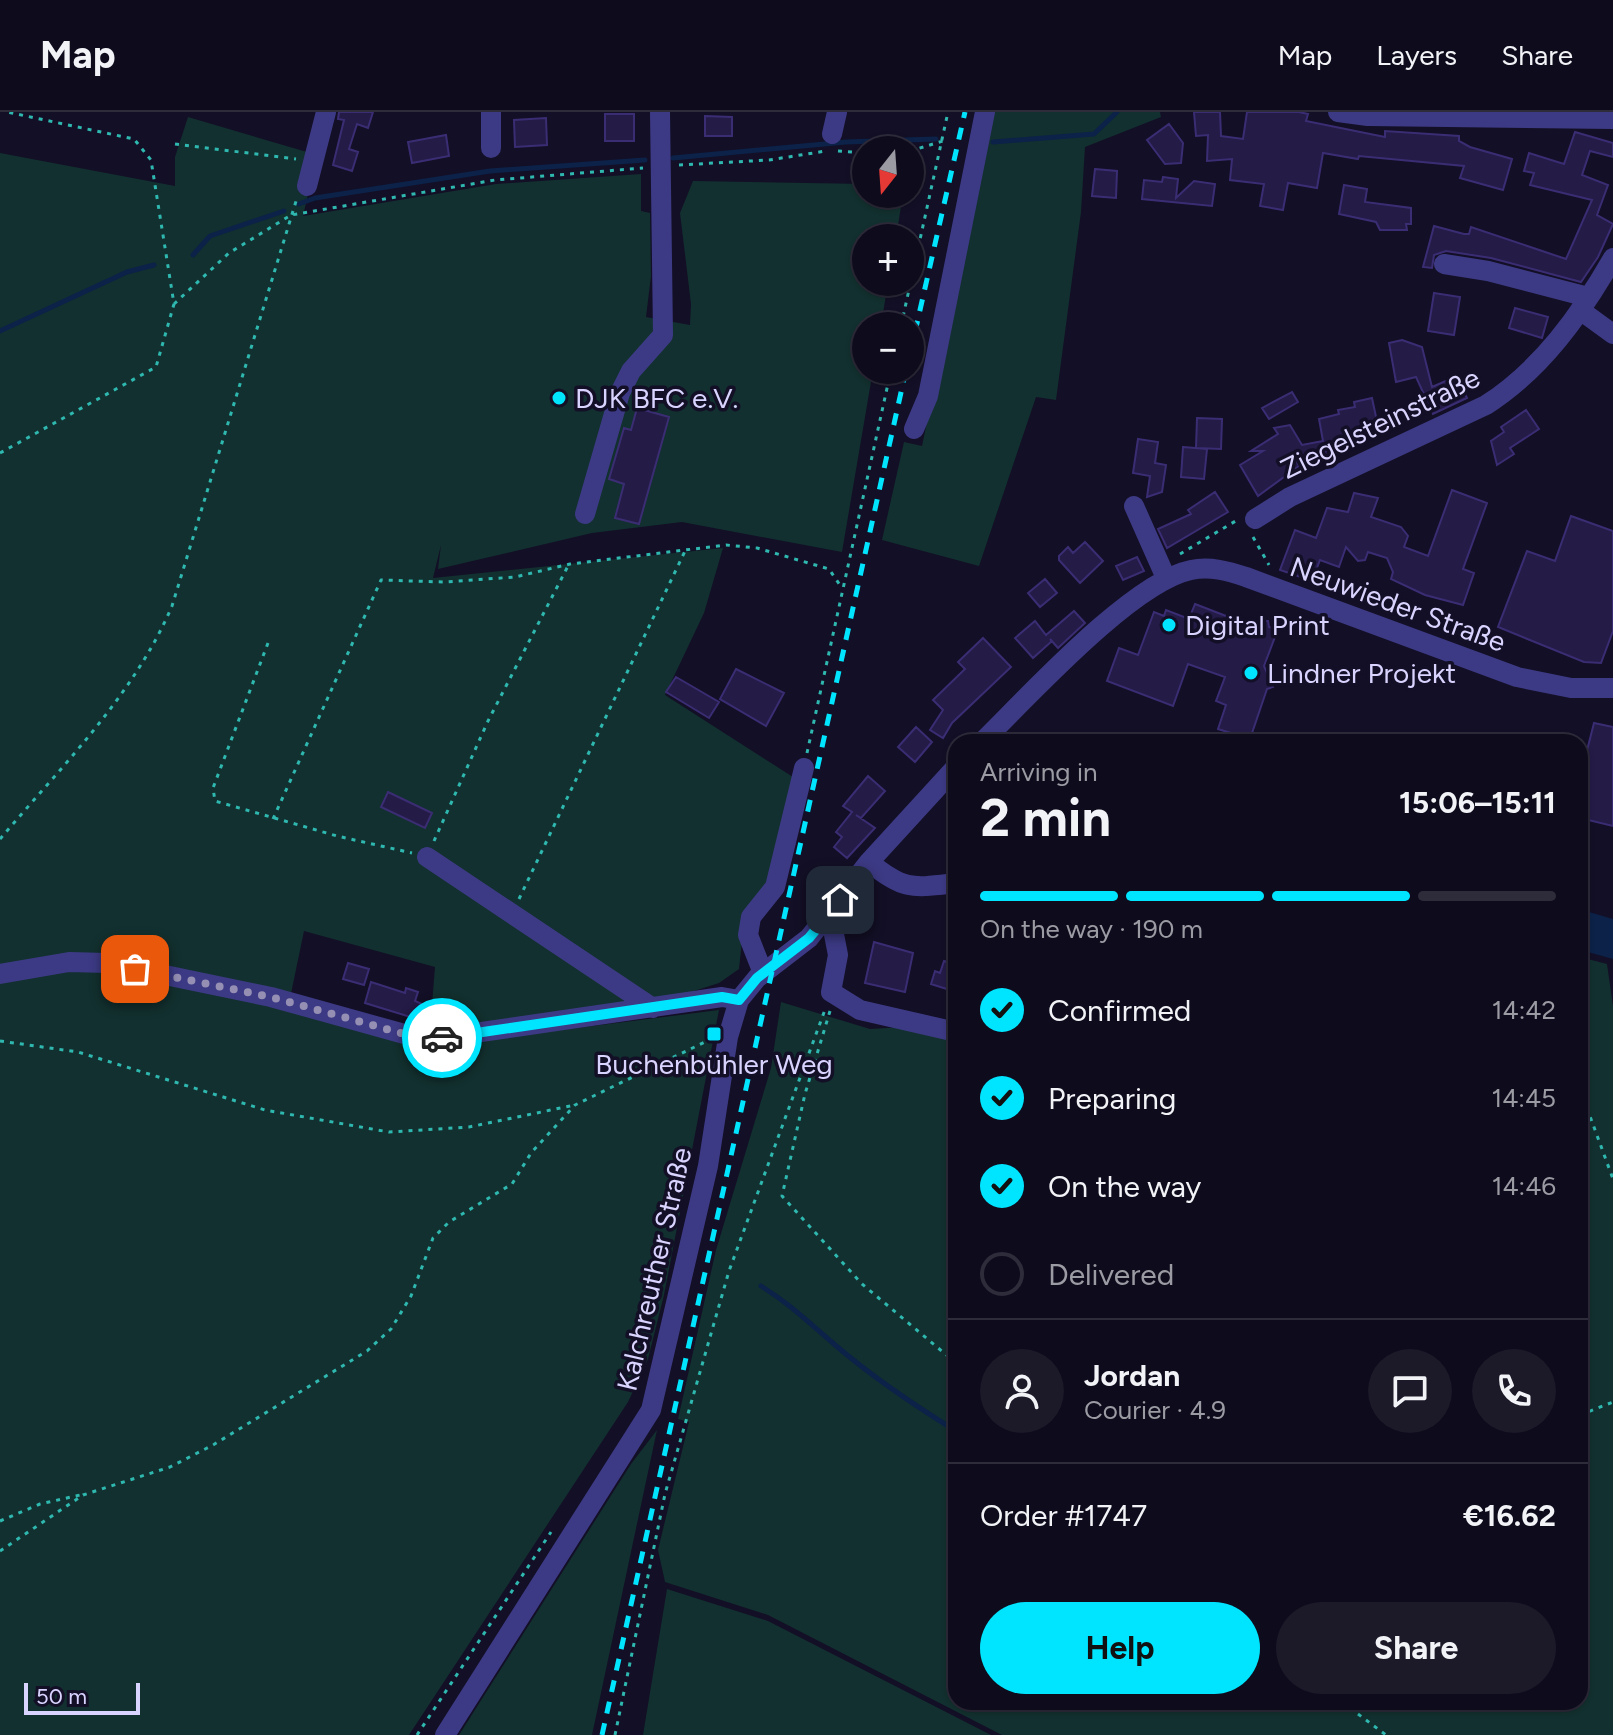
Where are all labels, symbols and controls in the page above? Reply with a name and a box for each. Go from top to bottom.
text: Map [40,32,116,78]
text: Map [1278,38,1332,72]
text: Layers [1376,38,1457,72]
text: Share [1501,38,1573,72]
north arrow [852,136,924,208]
map controls [852,136,924,384]
button: + [852,224,924,296]
button: − [852,312,924,384]
street label: Ziegelsteinstraße [1275,360,1485,486]
place label: DJK BFC e.V. [575,381,738,415]
marker: DJK BFC e.V. [550,389,568,407]
street label: Neuwieder Straße [1286,549,1510,659]
place label: Digital Print [1185,608,1330,642]
marker: Digital Print [1160,616,1178,634]
place label: Lindner Projekt [1267,656,1456,690]
marker: Lindner Projekt [1242,664,1260,682]
text: Arriving in [980,756,1098,788]
text: 15:06–15:11 [1399,784,1556,821]
text: 2 min [980,787,1111,849]
pin [806,866,874,934]
icon: home [818,878,862,922]
text: On the way · 190 m [980,913,1203,945]
pin [101,935,169,1003]
icon: bag [113,947,157,991]
icon: check [980,988,1024,1032]
text: Confirmed [1048,992,1191,1029]
text: 14:42 [1492,994,1556,1026]
courier [402,998,482,1078]
icon: car [420,1016,464,1060]
marker: Buchenbühler Weg [705,1025,723,1043]
place label: Buchenbühler Weg [595,1047,833,1081]
icon: check [980,1076,1024,1120]
text: Preparing [1048,1080,1176,1117]
text: 14:45 [1491,1082,1556,1114]
street label: Kalchreuther Straße [609,1144,699,1394]
icon: check [980,1164,1024,1208]
text: On the way [1048,1168,1201,1205]
text: 14:46 [1492,1170,1556,1202]
text: Delivered [1048,1256,1174,1293]
button: person [980,1349,1064,1433]
button: chat [1368,1349,1452,1433]
button: phone [1472,1349,1556,1433]
text: Jordan [1084,1357,1180,1394]
text: Courier · 4.9 [1084,1394,1226,1426]
text: Order #1747 [980,1497,1147,1534]
text: €16.62 [1463,1497,1556,1534]
button: Help [980,1602,1260,1694]
button: Share [1276,1602,1556,1694]
scale bar [24,1679,140,1715]
text: 50 m [36,1683,87,1710]

